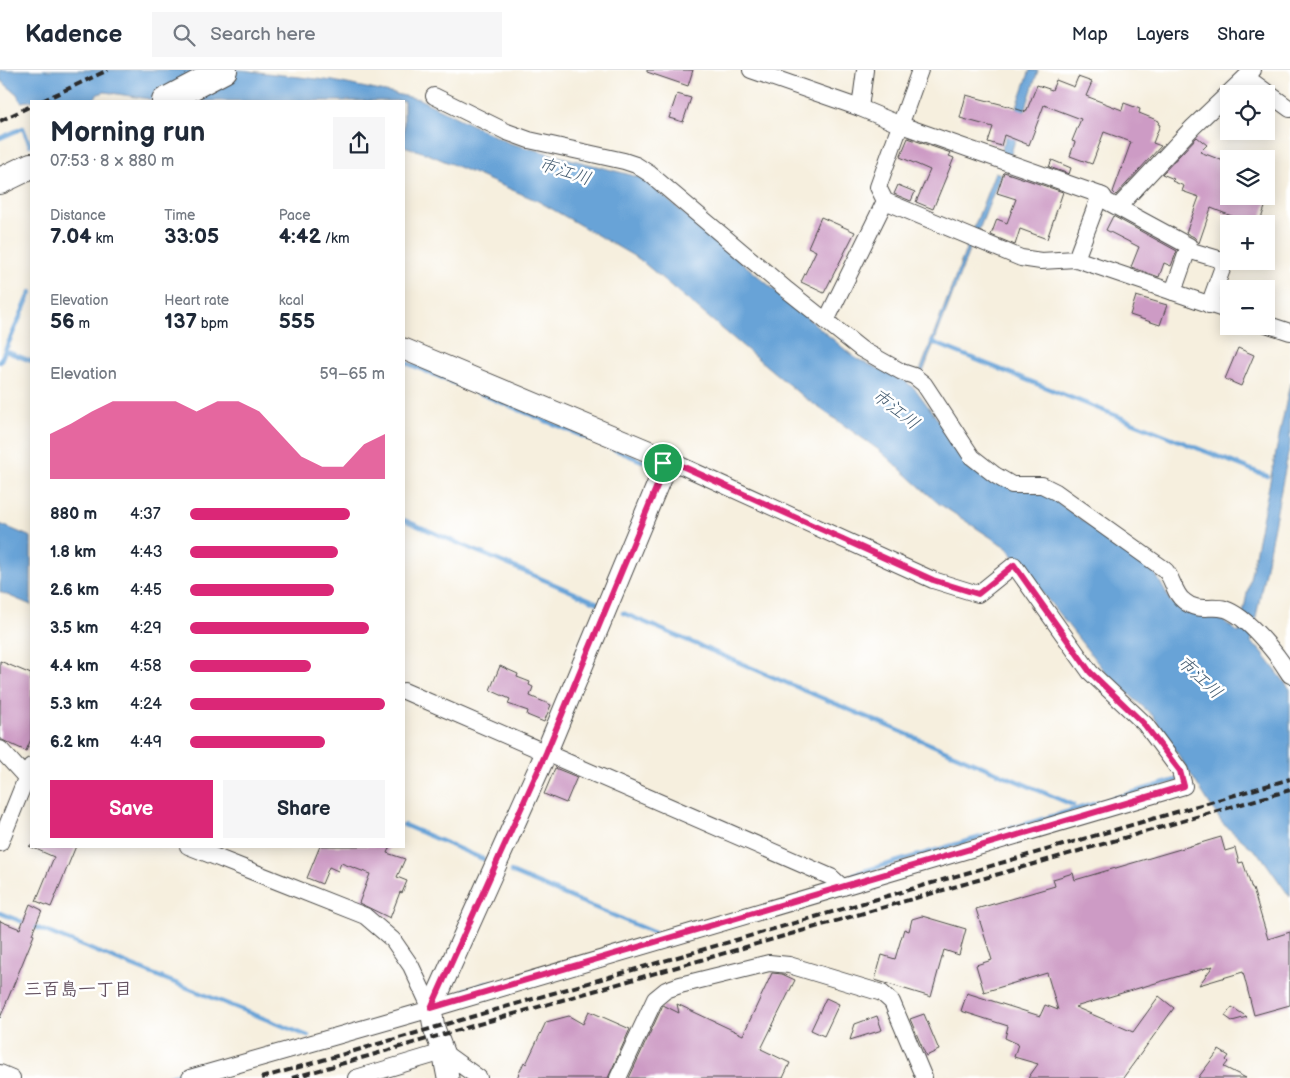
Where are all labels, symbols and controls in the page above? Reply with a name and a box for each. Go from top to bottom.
search box [152,12,502,57]
text: Kadence [25,20,122,49]
icon: search [170,21,198,49]
text: Search here [210,23,316,46]
text: Map [1072,24,1108,45]
text: Layers [1136,24,1189,45]
text: Share [1217,24,1265,45]
map controls [1220,85,1275,335]
button: locate [1220,85,1275,140]
text: Morning run [50,116,205,149]
button: share [333,117,385,169]
button: layers [1220,150,1275,205]
text: 07:53 · 8 × 880 m [50,152,174,171]
water label: 市江川 [536,153,594,190]
text: Distance [50,207,106,224]
text: Time [164,207,195,224]
text: Pace [279,207,311,224]
button: + [1220,215,1275,270]
text: 7.04 [50,224,92,249]
text: 33:05 [164,224,219,249]
text: 4:42 [279,224,321,249]
text: km [92,230,114,247]
text: /km [321,230,350,247]
button: − [1220,280,1275,335]
text: Elevation [50,292,108,309]
text: Heart rate [164,292,229,309]
text: kcal [279,292,304,309]
text: 56 [50,309,75,334]
text: 137 [164,309,197,334]
text: 555 [279,309,315,334]
text: m [75,315,90,332]
text: bpm [197,315,228,332]
text: Elevation [50,365,117,384]
text: 59–65 m [320,365,385,384]
water label: 市江川 [868,384,923,434]
pin [642,442,684,484]
icon: arrive [649,449,677,477]
text: 880 m [50,505,97,524]
text: 4:37 [130,505,161,524]
text: 1.8 km [50,543,96,562]
text: 4:43 [130,543,163,562]
text: 2.6 km [50,581,99,600]
text: 4:45 [130,581,162,600]
text: 3.5 km [50,619,98,638]
text: 4:29 [130,619,162,638]
water label: 市江川 [1173,651,1227,703]
text: 4.4 km [50,657,99,676]
text: 4:58 [130,657,162,676]
text: 5.3 km [50,695,98,714]
text: 4:24 [130,695,162,714]
text: 6.2 km [50,733,99,752]
text: 4:49 [130,733,162,752]
button: Save [50,780,213,838]
button: Share [223,780,385,838]
district label: 三百島一丁目 [24,979,132,1000]

